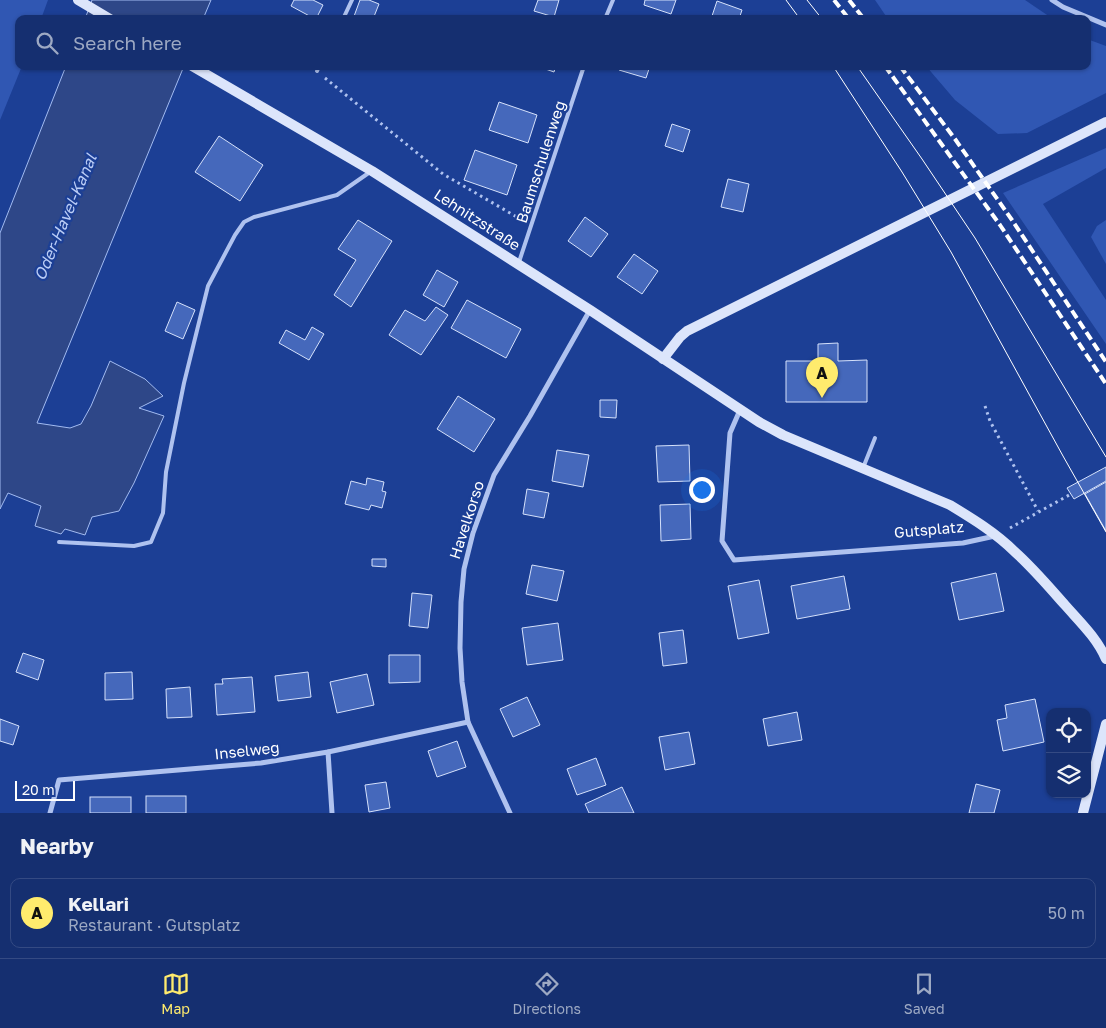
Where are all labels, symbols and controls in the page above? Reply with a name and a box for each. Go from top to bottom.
search box [15,15,1091,70]
icon: search [33,29,61,57]
text: Search here [73,31,182,54]
street label: Baumschulenweg [512,98,568,225]
water label: Oder-Havel-Kanal [29,150,101,283]
street label: Lehnitzstraße [431,185,524,254]
pin: A [806,357,838,398]
your location [689,477,715,503]
street label: Havelkorso [445,478,487,561]
street label: Gutsplatz [893,517,965,541]
map controls [1046,708,1091,798]
button: locate [1046,708,1091,753]
street label: Inselweg [214,738,280,762]
button: layers [1046,753,1091,798]
scale bar [15,778,75,801]
text: 20 m [22,781,55,798]
text: Nearby [20,833,94,859]
text: Kellari [68,892,129,915]
text: A [31,903,43,923]
text: 50 m [1048,903,1085,923]
text: Restaurant · Gutsplatz [68,915,240,935]
tab: Map [161,970,190,1017]
tab: Directions [513,970,581,1017]
tab: Saved [904,970,945,1017]

